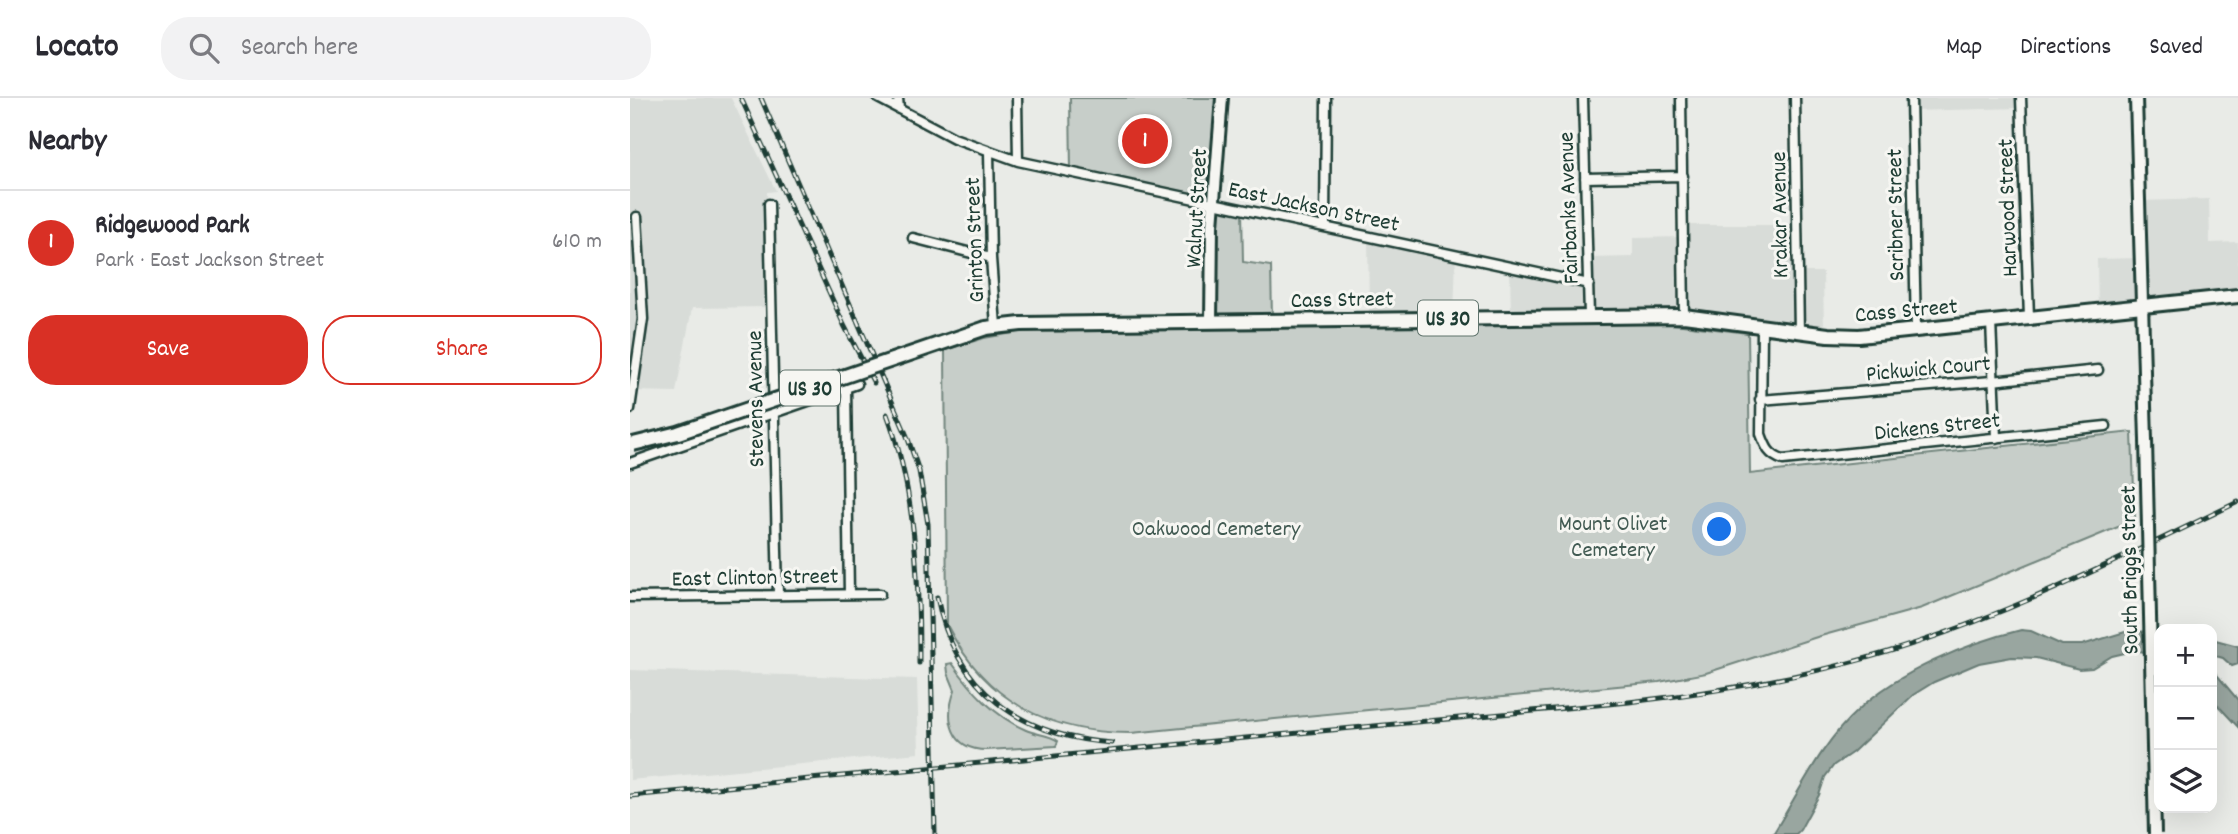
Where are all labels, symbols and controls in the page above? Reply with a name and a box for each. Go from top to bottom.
search box [161,17,651,80]
text: Locato [35,25,119,72]
icon: search [185,29,223,67]
text: Search here [241,30,358,67]
text: Map [1946,31,1982,65]
text: Directions [2020,31,2111,65]
text: Saved [2149,31,2203,65]
pin: 1 [1122,115,1168,167]
text: Nearby [28,122,106,165]
street label: Fairbanks Avenue [1551,131,1590,285]
street label: Harwood Street [1991,138,2028,278]
street label: Walnut Street [1179,148,1218,269]
street label: Scribner Street [1880,148,1915,281]
street label: Krakar Avenue [1764,151,1799,279]
street label: East Jackson Street [1225,174,1402,243]
street label: Grinton Street [958,177,995,303]
text: Ridgewood Park [95,208,250,245]
text: 1 [48,226,54,259]
text: 610 m [552,226,602,259]
text: Park · East Jackson Street [95,245,324,278]
street label: Cass Street [1290,284,1394,319]
street label: Cass Street [1854,292,1959,333]
road number: US 30 [1418,300,1478,336]
button: Save [28,315,308,385]
button: Share [322,315,602,385]
street label: Stevens Avenue [740,330,775,468]
street label: Pickwick Court [1865,349,1992,392]
road number: US 30 [780,370,840,406]
street label: Dickens Street [1873,405,2002,451]
street label: South Briggs Street [2114,485,2149,655]
park label: Mount Olivet Cemetery [1558,509,1668,568]
your location [1702,512,1736,546]
park label: Oakwood Cemetery [1132,514,1301,547]
street label: East Clinton Street [671,562,839,597]
map controls [2154,624,2217,813]
button: + [2154,624,2217,687]
button: − [2154,687,2217,750]
button: layers [2154,750,2217,813]

